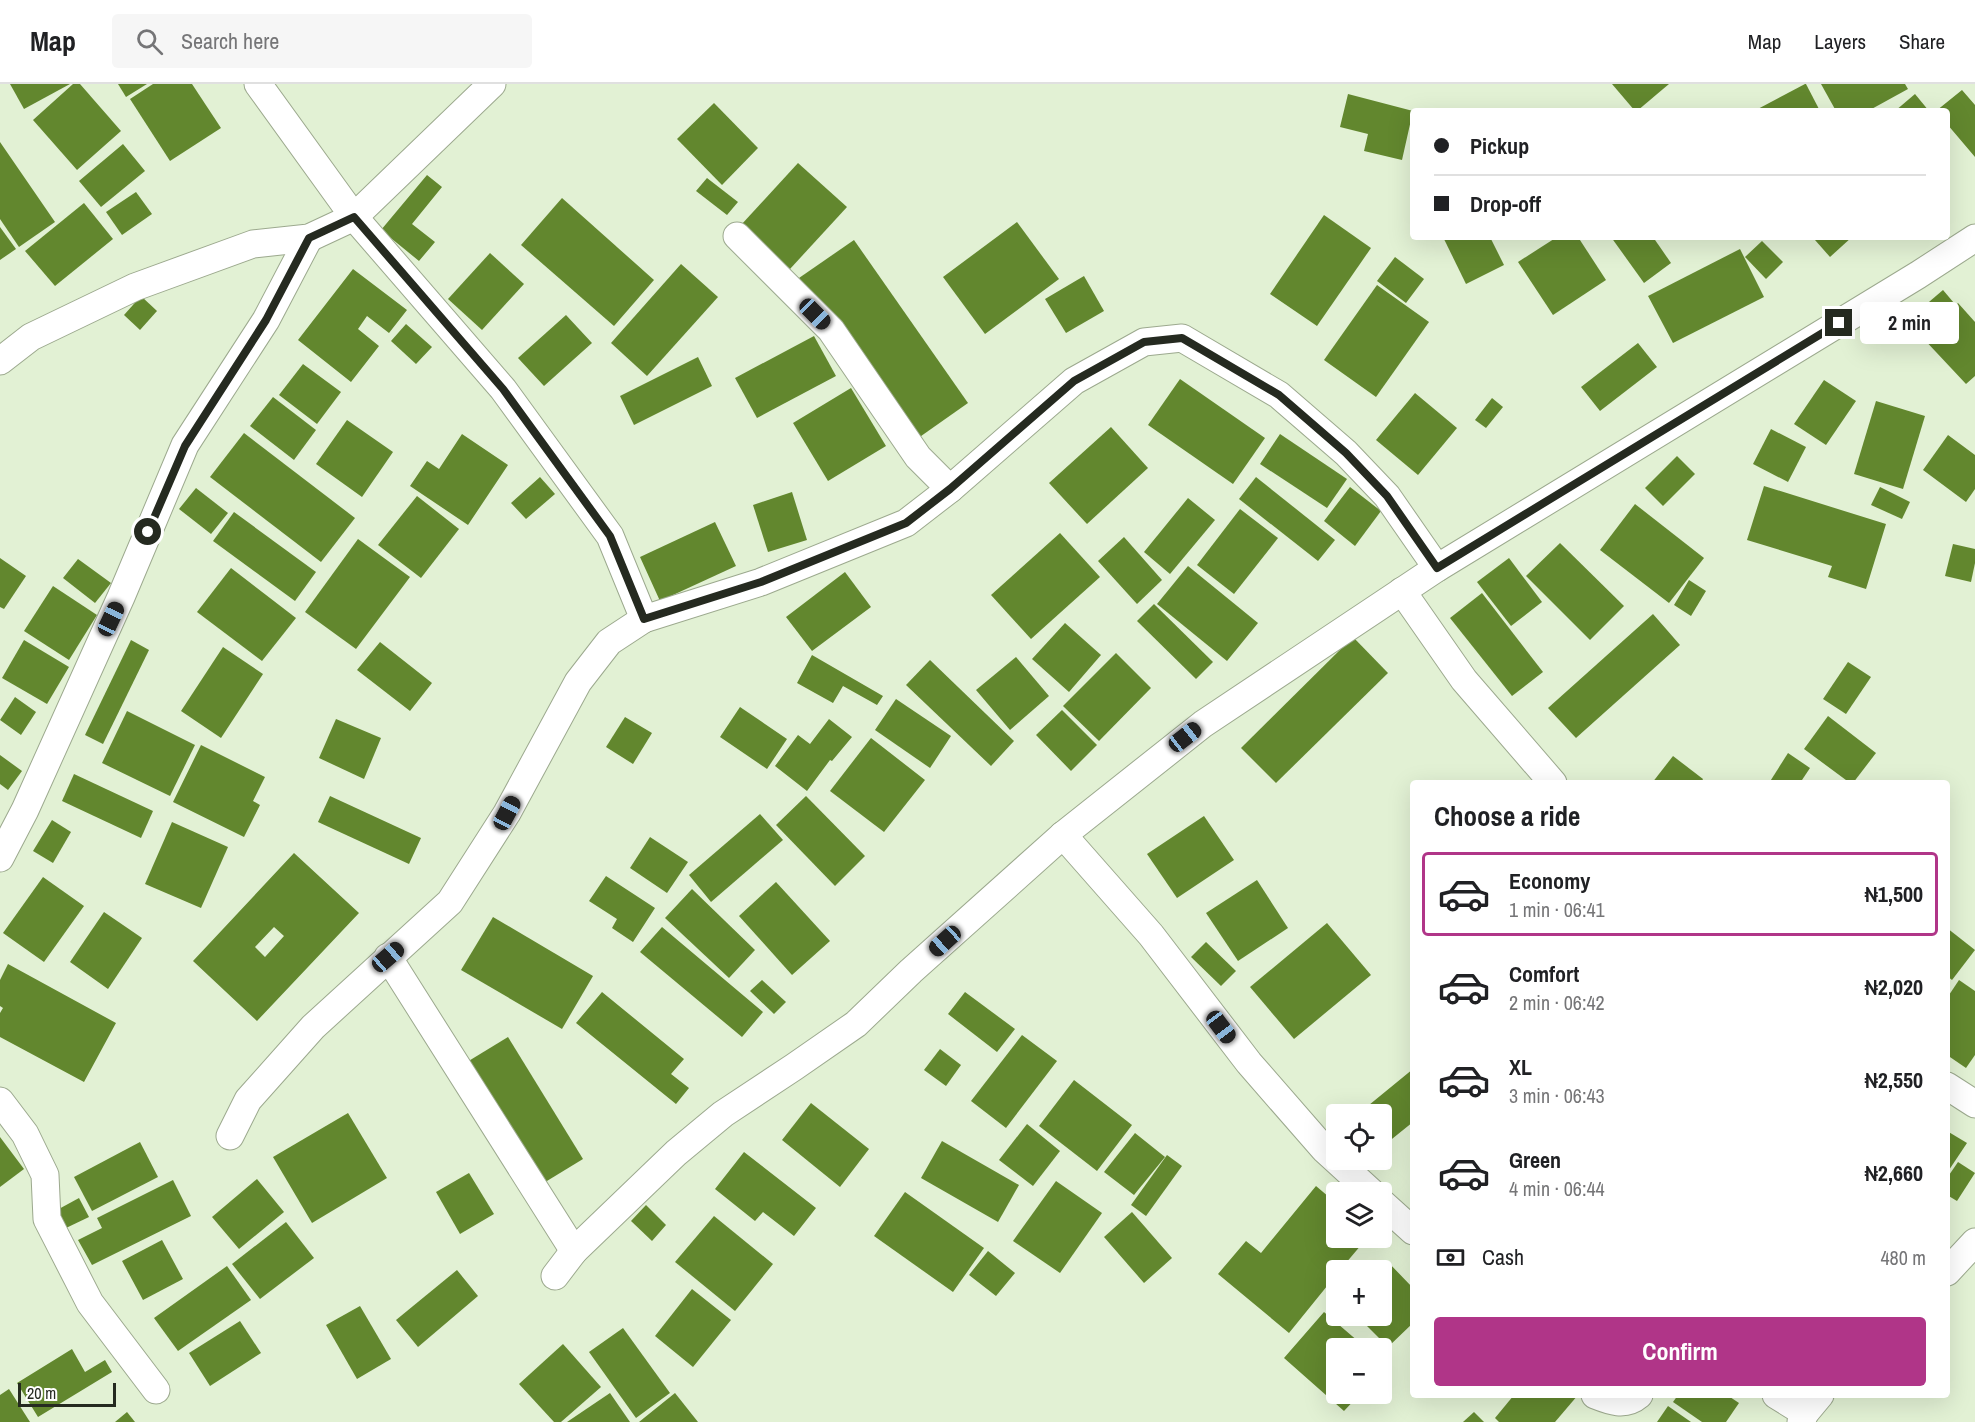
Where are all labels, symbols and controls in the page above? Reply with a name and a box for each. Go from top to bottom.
search box [112,14,532,68]
text: Map [30,22,76,60]
icon: search [133,25,166,58]
text: Search here [181,26,279,56]
text: Map [1748,27,1781,56]
text: Layers [1814,27,1866,56]
text: Share [1899,27,1945,56]
text: Pickup [1470,131,1529,161]
text: Drop-off [1470,189,1541,219]
car [796,295,834,333]
callout: 2 min [1860,302,1959,344]
route end [1825,309,1852,336]
text: 2 min [1888,309,1931,336]
route start [134,518,161,545]
car [95,599,127,639]
car [1165,719,1205,755]
car [491,793,523,833]
text: Choose a ride [1434,798,1580,834]
text: Economy [1509,866,1590,896]
icon: car [1437,867,1491,921]
text: ₦1,500 [1865,879,1923,909]
text: 1 min · 06:41 [1509,896,1605,923]
car [926,922,964,960]
car [369,938,407,976]
text: Comfort [1509,959,1579,989]
icon: car [1437,960,1491,1014]
text: ₦2,020 [1865,972,1923,1002]
text: 2 min · 06:42 [1509,989,1605,1016]
car [1203,1007,1239,1047]
text: XL [1509,1052,1532,1082]
icon: car [1437,1053,1491,1107]
text: ₦2,550 [1865,1065,1923,1095]
text: 3 min · 06:43 [1509,1082,1605,1109]
map controls [1326,1104,1392,1404]
button: locate [1326,1104,1392,1170]
text: Green [1509,1145,1561,1175]
icon: car [1437,1146,1491,1200]
text: ₦2,660 [1865,1158,1923,1188]
text: 4 min · 06:44 [1509,1175,1605,1202]
button: layers [1326,1182,1392,1248]
icon: cash [1434,1241,1467,1274]
text: Cash [1482,1242,1524,1272]
text: 480 m [1880,1244,1926,1271]
button: + [1326,1260,1392,1326]
button: Confirm [1434,1317,1926,1386]
button: − [1326,1338,1392,1404]
scale bar [18,1380,116,1408]
text: 20 m [27,1382,56,1404]

